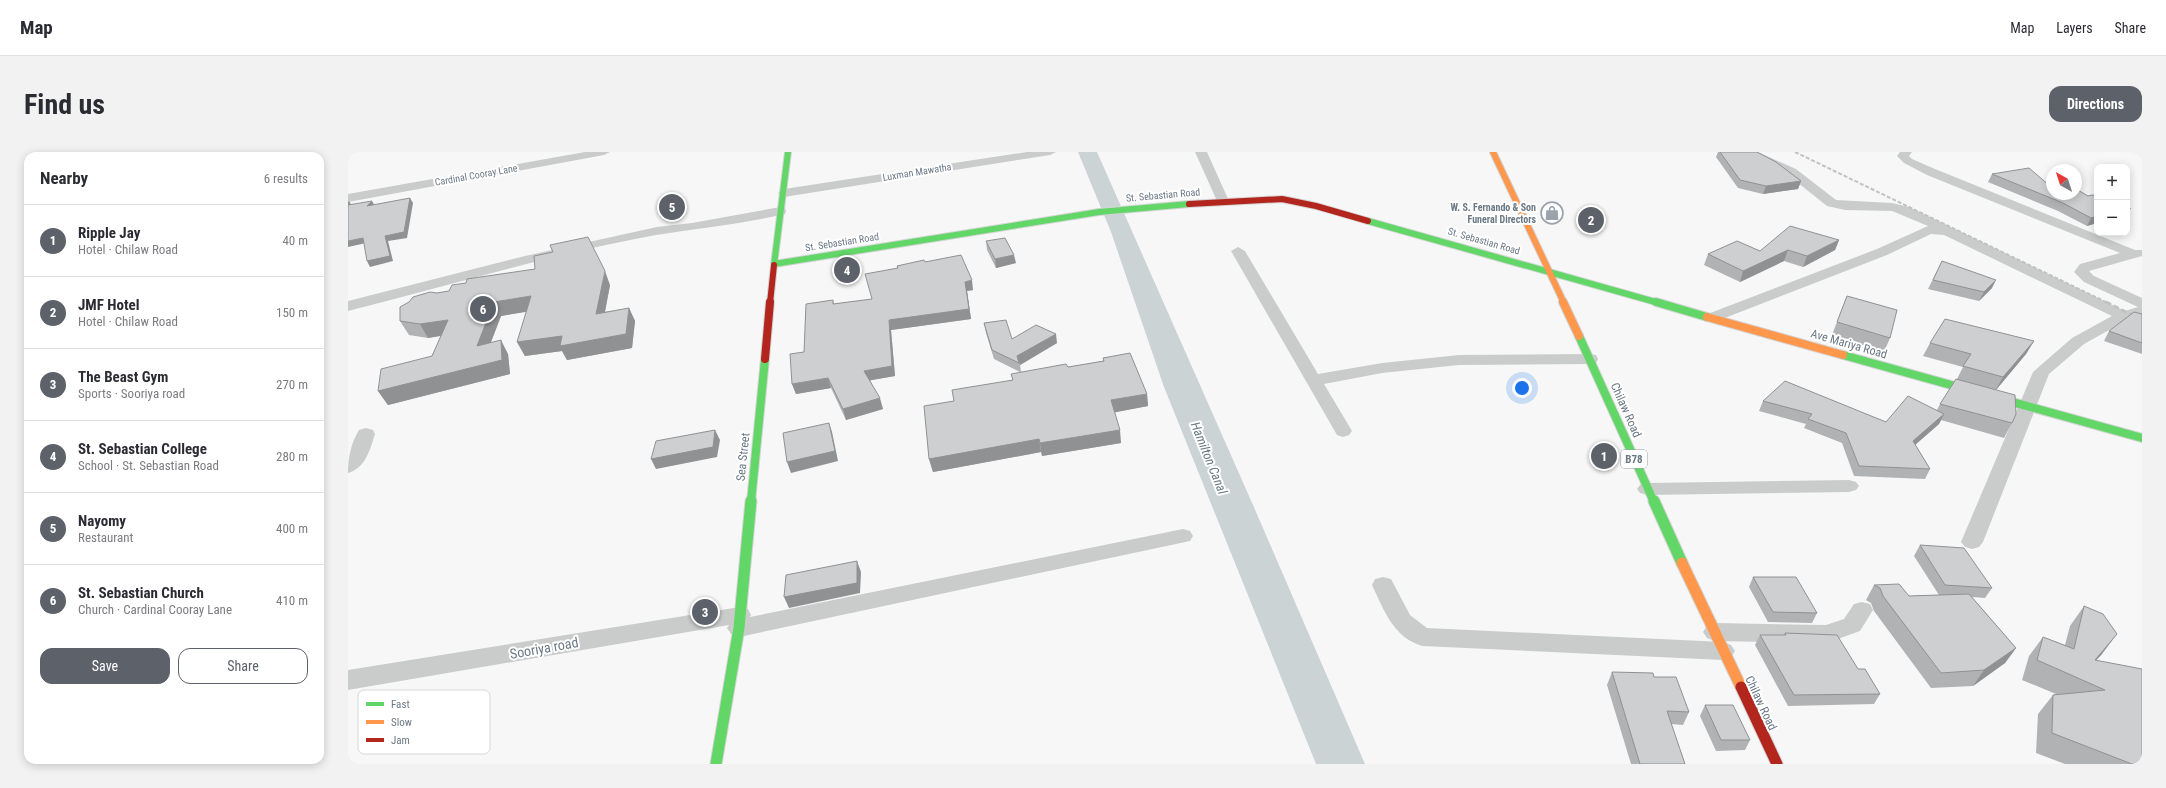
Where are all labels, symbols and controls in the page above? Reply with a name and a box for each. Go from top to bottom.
text: Map [20,16,53,39]
text: Map [2010,20,2034,36]
text: Layers [2056,20,2093,36]
text: Share [2115,20,2146,36]
button: Directions [2049,86,2142,122]
text: Find us [24,88,105,121]
street label: Luxman Mawatha [882,161,952,183]
street label: Cardinal Cooray Lane [434,162,518,188]
north arrow [2046,164,2082,200]
map controls [2094,164,2130,236]
button: + [2094,164,2130,200]
text: Nearby [40,168,88,188]
text: 6 results [264,171,308,186]
street label: St. Sebastian Road [1125,186,1201,204]
pin: 5 [659,192,685,222]
shop icon: W. S. Fernando & Son Funeral Directors [1539,200,1565,226]
button: − [2094,200,2130,236]
place label: W. S. Fernando & Son Funeral Directors [1450,202,1536,225]
pin: 2 [1578,205,1604,235]
text: Ripple Jay [78,224,140,242]
street label: St. Sebastian Road [1447,225,1521,257]
street label: St. Sebastian Road [804,231,880,253]
text: 1 [50,233,56,248]
text: 40 m [282,233,308,248]
text: Hotel · Chilaw Road [78,242,178,257]
pin: 4 [834,255,860,285]
pin: 6 [470,294,496,324]
text: JMF Hotel [78,296,140,314]
text: 2 [50,305,56,320]
text: 150 m [276,305,308,320]
text: Hotel · Chilaw Road [78,314,178,329]
street label: Ave Mariya Road [1809,326,1889,362]
text: The Beast Gym [78,368,168,386]
text: 3 [50,377,56,392]
text: 270 m [276,377,308,392]
your location [1512,378,1532,398]
street label: Chilaw Road [1608,380,1644,440]
text: Sports · Sooriya road [78,386,185,401]
water label: Hamilton Canal [1188,420,1231,497]
street label: Sea Street [734,432,753,482]
text: St. Sebastian College [78,440,207,458]
pin: 1 [1591,441,1617,471]
text: 4 [50,449,56,464]
text: 280 m [276,449,308,464]
road number: B78 [1621,450,1647,468]
text: School · St. Sebastian Road [78,458,219,473]
text: Nayomy [78,512,126,530]
text: 5 [50,521,56,536]
text: 400 m [276,521,308,536]
text: Restaurant [78,530,133,545]
text: St. Sebastian Church [78,584,204,602]
text: 6 [50,593,56,608]
text: 410 m [276,593,308,608]
pin: 3 [692,597,718,627]
text: Church · Cardinal Cooray Lane [78,602,232,617]
street label: Sooriya road [509,634,579,662]
button: Save [40,648,170,684]
button: Share [178,648,308,684]
street label: Chilaw Road [1742,674,1780,733]
legend [358,690,490,754]
text: Fast [391,698,410,711]
text: Slow [391,716,412,729]
text: Jam [391,734,410,747]

